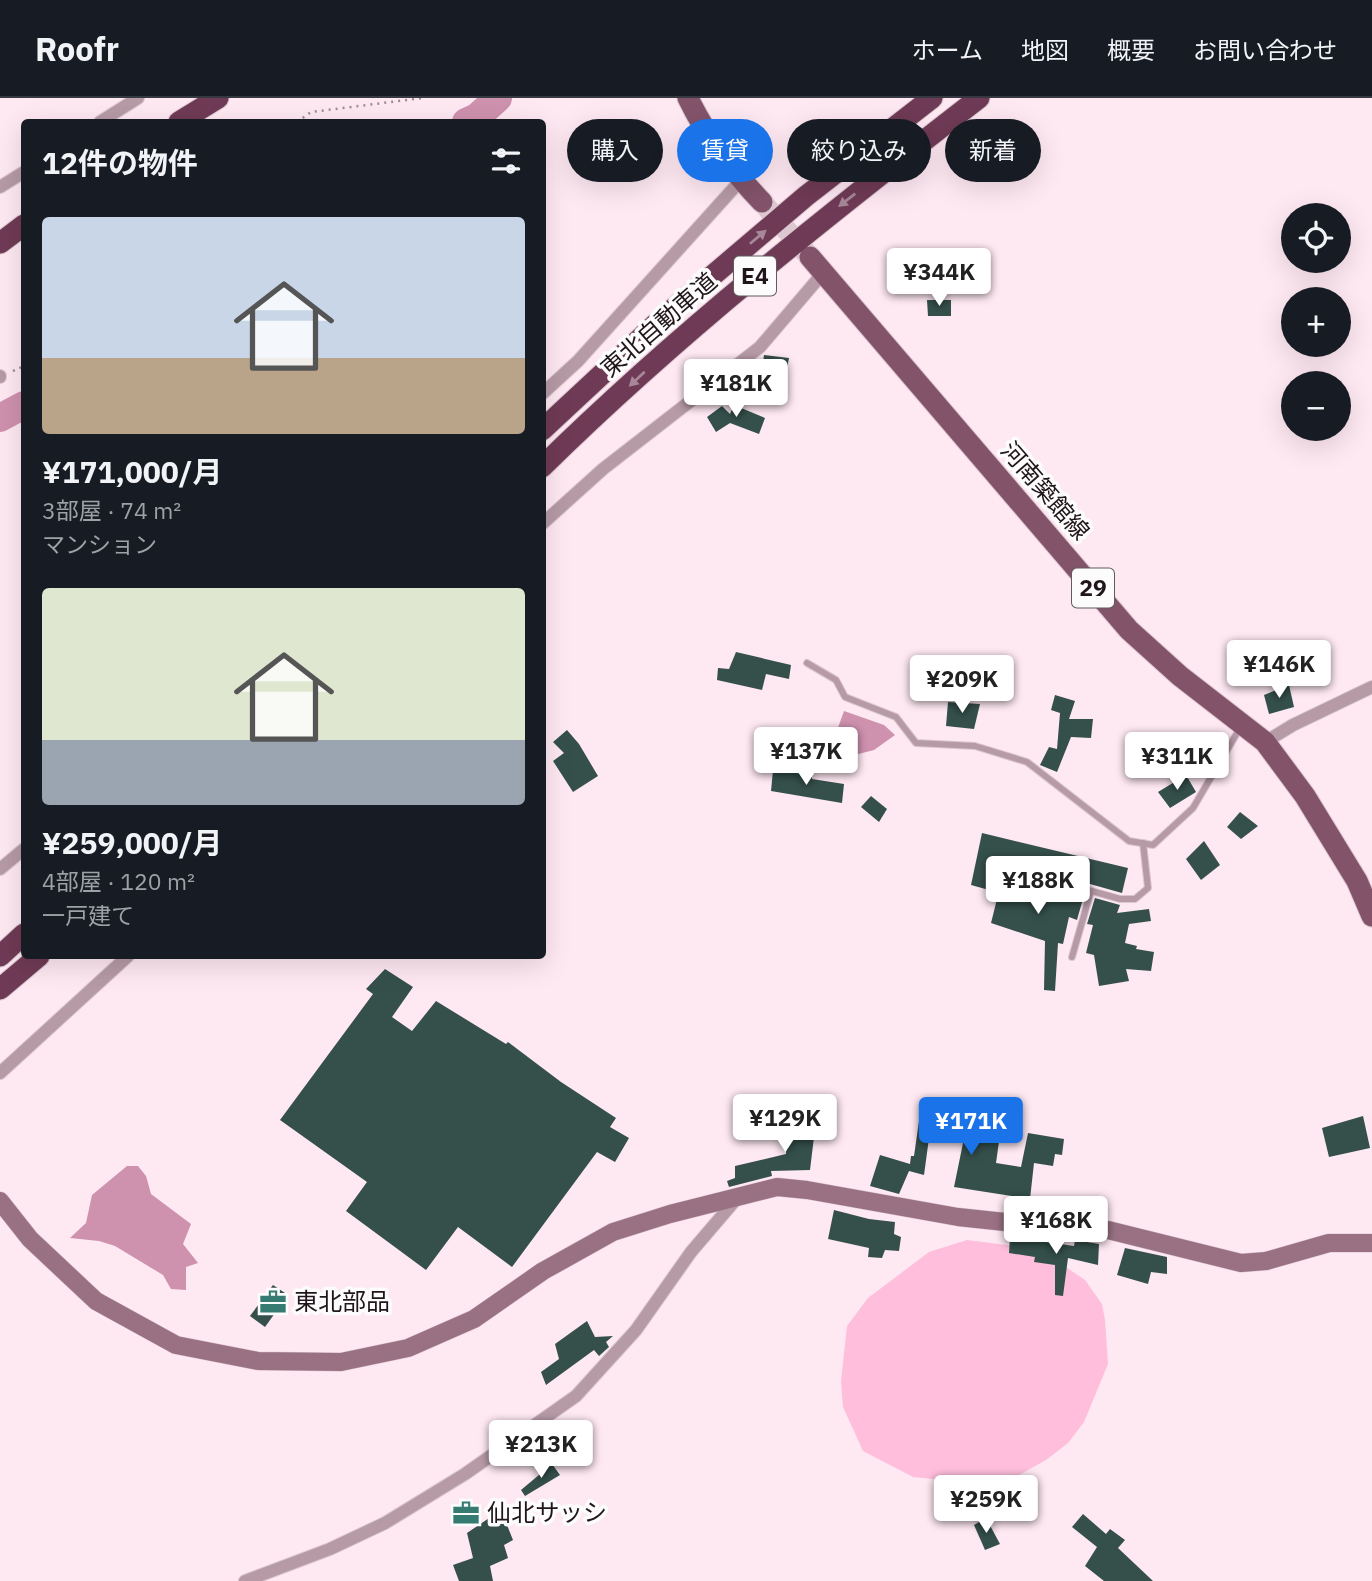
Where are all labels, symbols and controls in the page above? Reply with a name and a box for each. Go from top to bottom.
text: Roofr [35,27,119,70]
text: ホーム [912,34,983,66]
text: 地図 [1021,34,1069,66]
text: 概要 [1107,34,1155,66]
text: お問い合わせ [1193,34,1337,66]
chip: 購入 [567,119,663,182]
chip: 賃貸 [677,119,773,182]
chip: 絞り込み [787,119,931,182]
chip: 新着 [945,119,1041,182]
icon: filters [487,142,525,180]
text: 12件の物件 [42,143,198,182]
one-way arrow [839,192,857,207]
map controls [1281,203,1351,441]
button: locate [1281,203,1351,273]
one-way arrow [749,230,767,245]
pin: ¥344K [890,248,988,308]
road number: E4 [734,256,776,295]
text: ¥344K [903,256,975,286]
icon: home [221,263,347,389]
street label: 東北自動車道 [594,265,723,384]
button: + [1281,287,1351,357]
pin: ¥181K [687,360,785,419]
text: ¥181K [700,367,772,397]
one-way arrow [629,370,646,386]
button: − [1281,371,1351,441]
street label: 河南築館線 [994,435,1097,546]
text: ¥171,000/月 [42,452,223,491]
text: 3部屋 · 74 m² [42,495,181,525]
text: マンション [42,529,157,559]
road number: 29 [1072,568,1114,608]
icon: home [221,634,347,760]
pin: ¥146K [1230,640,1328,700]
text: ¥146K [1243,648,1315,678]
pin: ¥209K [913,656,1011,715]
text: ¥209K [926,663,998,693]
pin: ¥137K [757,728,855,787]
pin: ¥311K [1128,732,1226,792]
text: ¥137K [770,735,842,765]
text: ¥311K [1141,740,1213,770]
text: ¥259,000/月 [42,823,223,862]
pin: ¥188K [989,856,1087,916]
text: ¥188K [1002,864,1074,894]
text: 4部屋 · 120 m² [42,866,195,896]
text: 一戸建て [42,900,134,930]
pin: ¥129K [736,1094,834,1154]
pin: ¥171K [922,1098,1020,1157]
text: ¥129K [749,1102,821,1132]
text: ¥171K [935,1105,1007,1135]
pin: ¥168K [1007,1196,1105,1256]
text: ¥168K [1020,1204,1092,1234]
place label: 東北部品 [294,1285,390,1317]
office icon: 東北部品 [258,1287,288,1317]
pin: ¥213K [492,1420,590,1480]
text: ¥213K [505,1428,577,1458]
pin: ¥259K [937,1476,1035,1535]
text: ¥259K [950,1483,1022,1513]
place label: 仙北サッシ [487,1496,607,1528]
office icon: 仙北サッシ [451,1498,481,1528]

